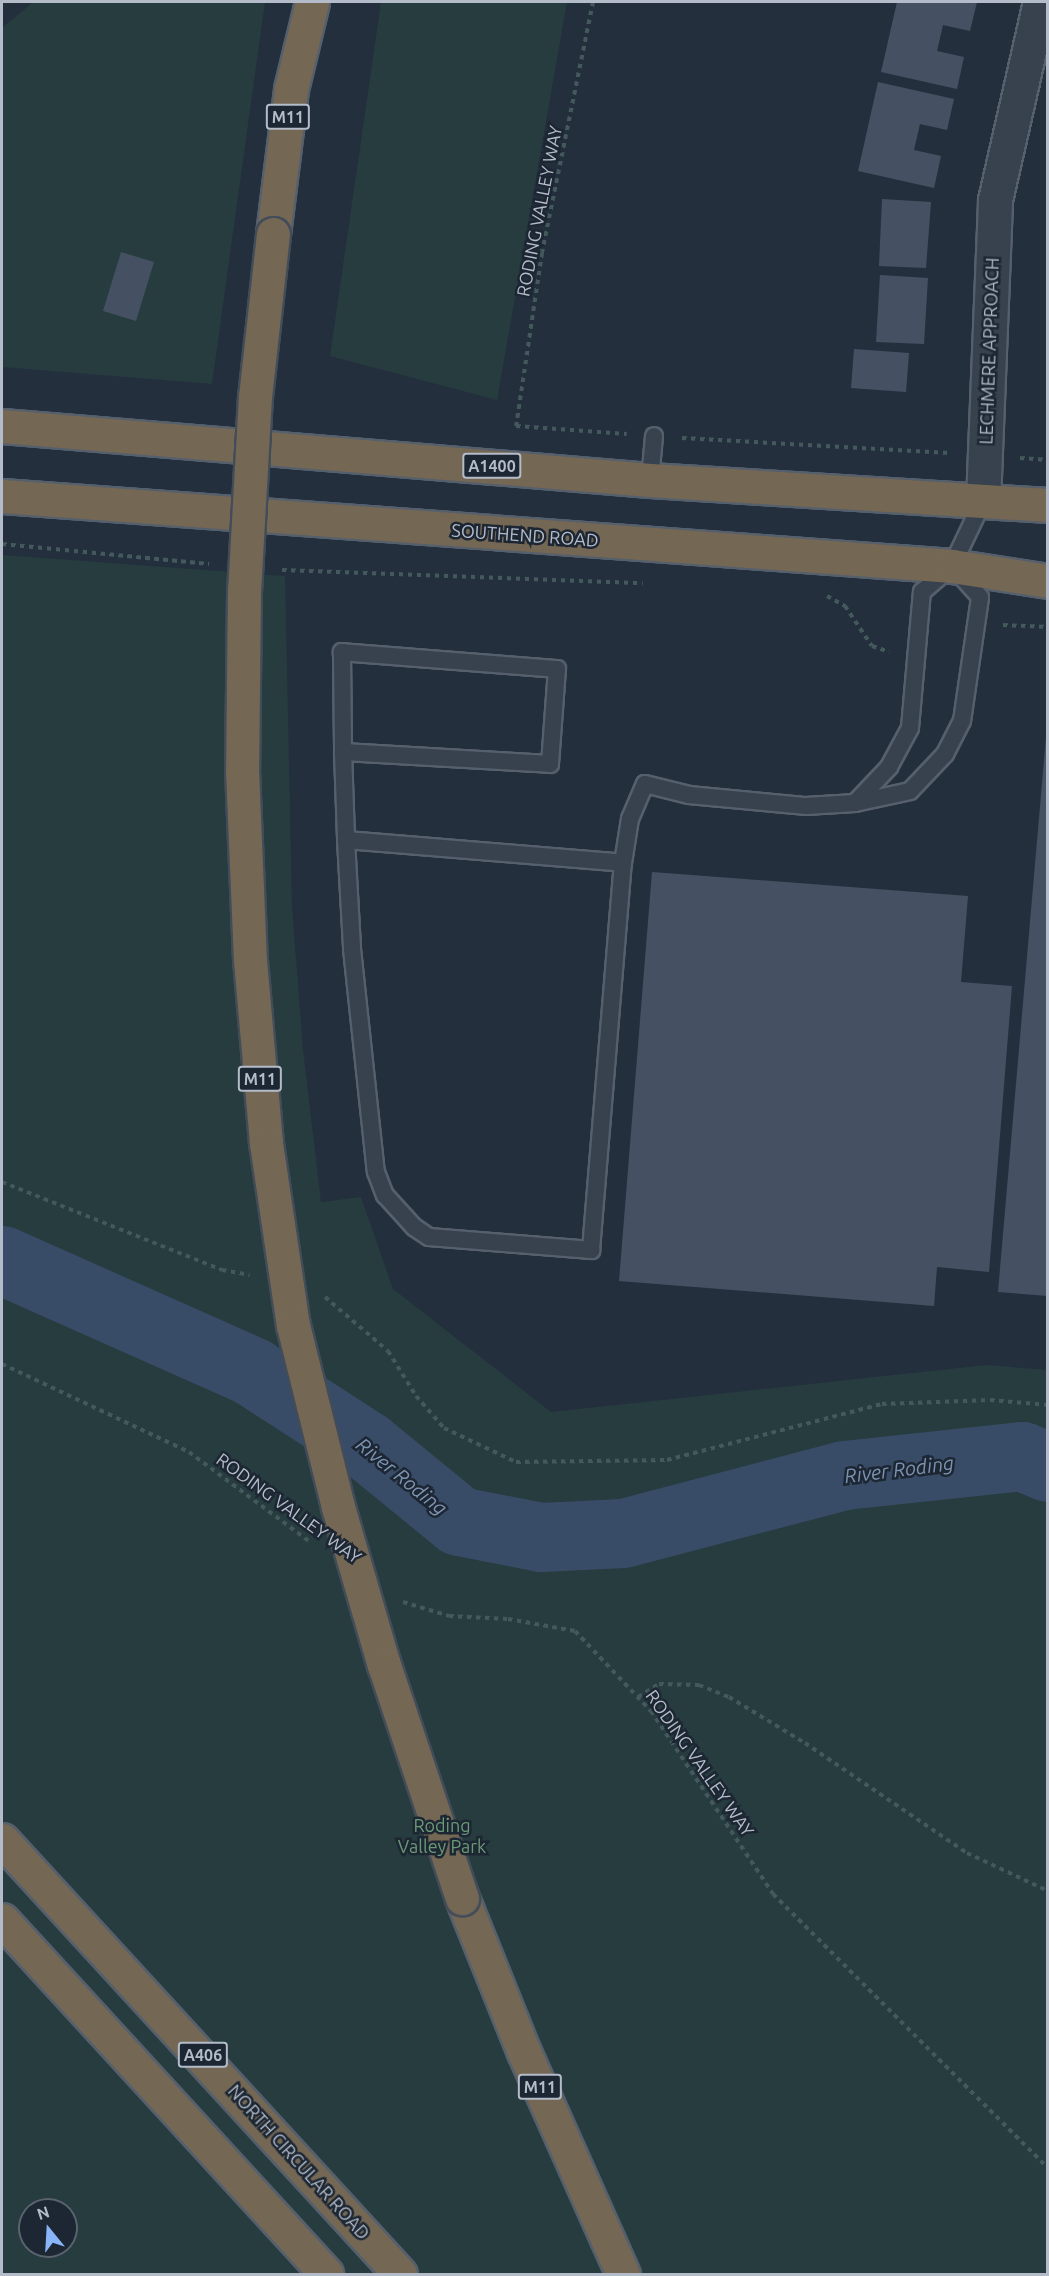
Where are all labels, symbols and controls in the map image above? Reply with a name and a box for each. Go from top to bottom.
road number: M11 [266,104,310,130]
street label: RODING VALLEY WAY [512,124,566,298]
street label: LECHMERE APPROACH [975,257,1003,445]
road number: A1400 [462,453,522,479]
street label: SOUTHEND ROAD [451,519,599,551]
road number: M11 [238,1066,282,1092]
water label: River Roding [352,1432,452,1520]
street label: RODING VALLEY WAY [212,1448,366,1568]
water label: River Roding [843,1450,955,1488]
street label: RODING VALLEY WAY [641,1686,759,1840]
park label: Roding Valley Park [398,1815,486,1858]
road number: A406 [178,2042,228,2068]
road number: M11 [518,2074,562,2100]
street label: NORTH CIRCULAR ROAD [224,2080,374,2244]
north arrow [18,2198,78,2258]
text: N [35,2202,52,2223]

